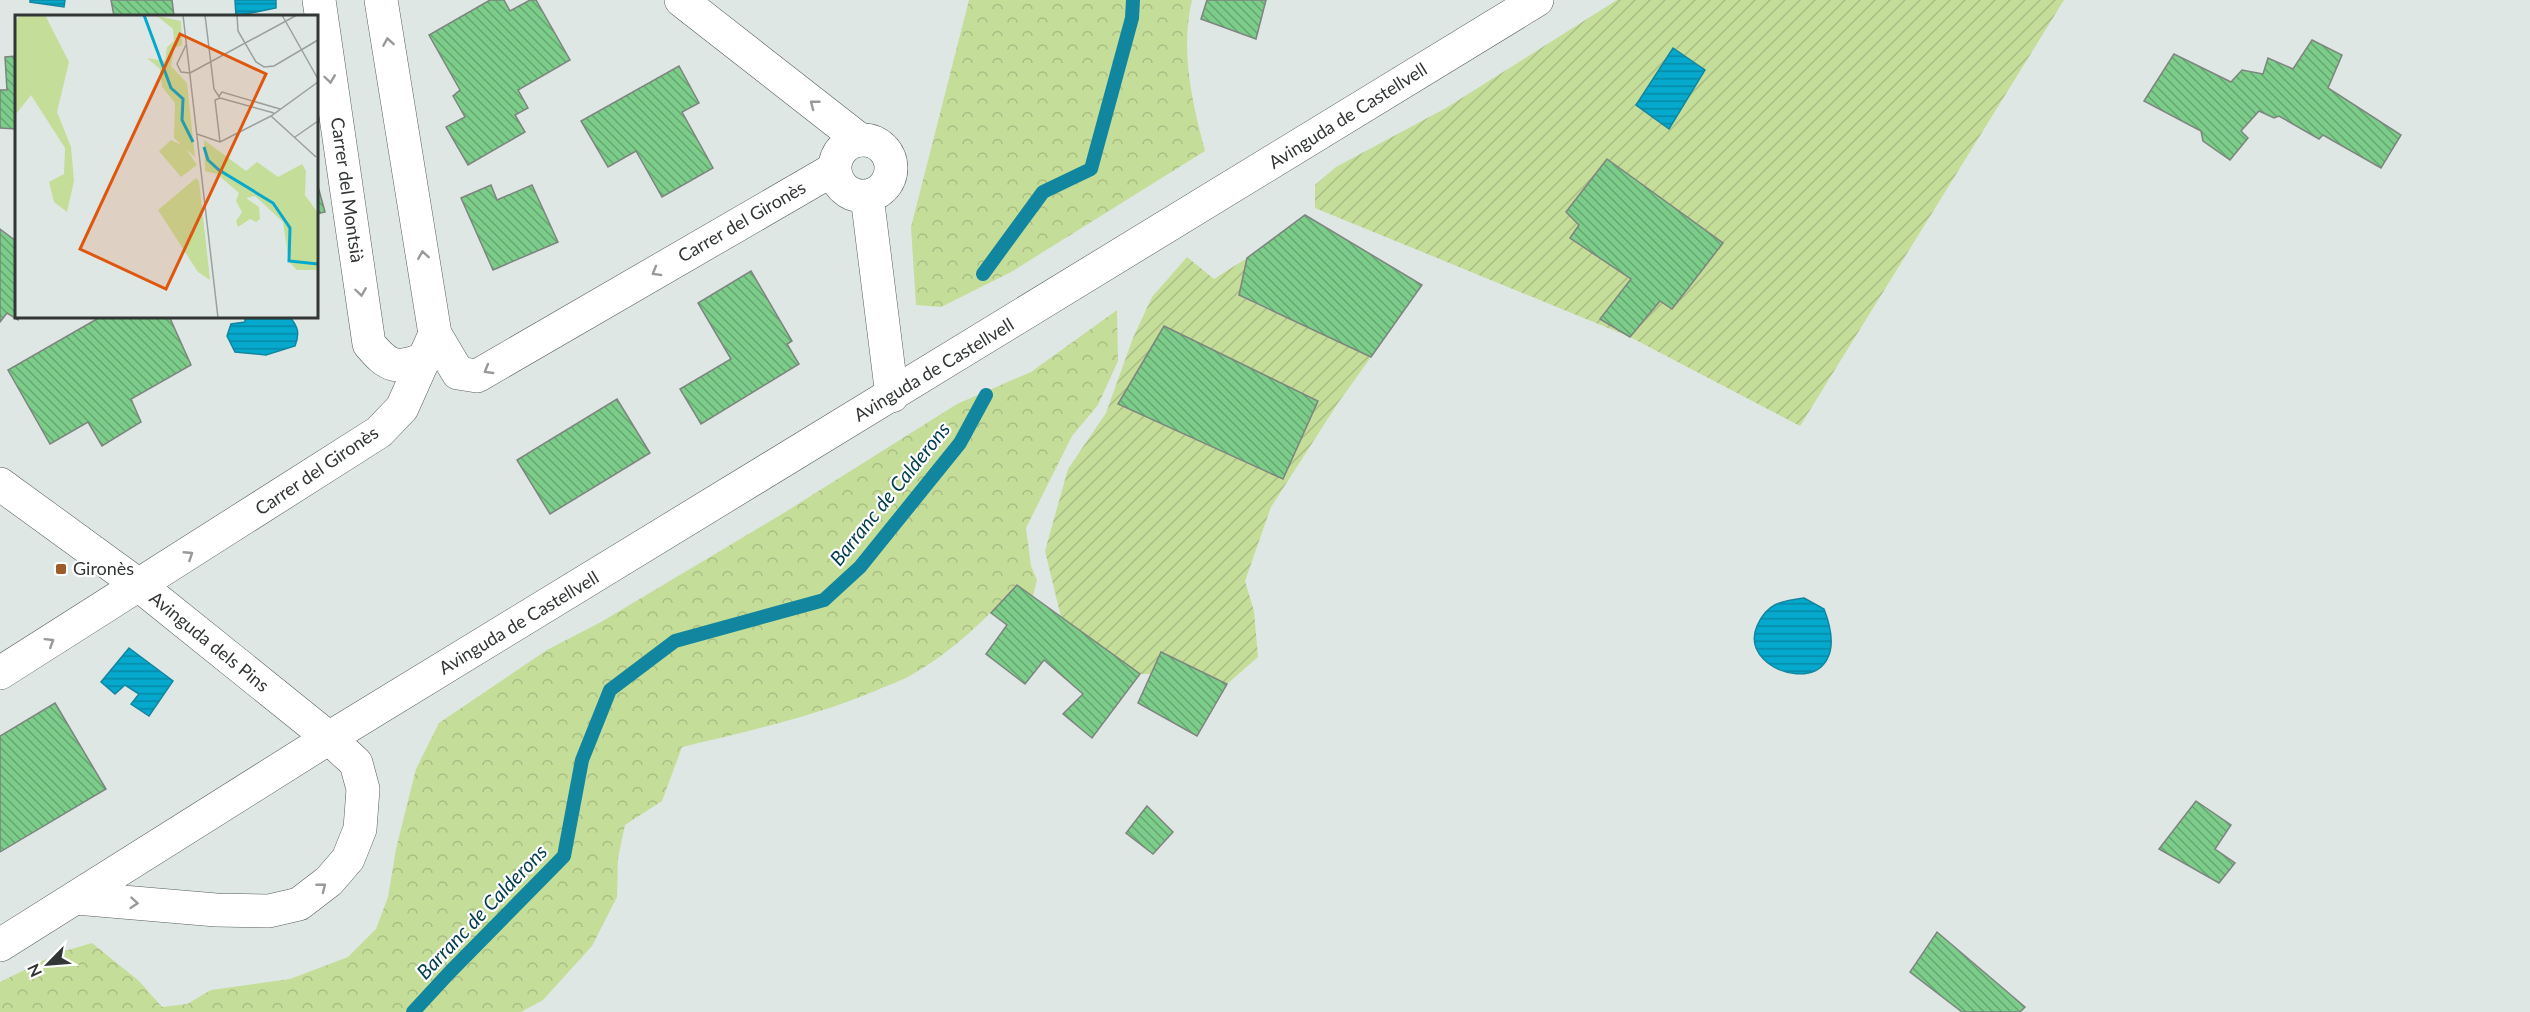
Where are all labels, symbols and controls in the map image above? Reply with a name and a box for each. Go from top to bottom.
inset map [15,15,318,318]
one-way arrow [382,37,395,47]
street label: Avinguda de Castellvell [1264,57,1431,173]
one-way arrow [324,74,336,83]
one-way arrow [810,100,821,111]
street label: Carrer del Montsià [327,116,369,264]
street label: Carrer del Gironès [674,176,809,267]
one-way arrow [417,250,429,260]
one-way arrow [652,264,663,276]
one-way arrow [355,288,367,297]
street label: Avinguda de Castellvell [850,313,1017,426]
one-way arrow [484,362,494,374]
water label: Barranc de Calderons [824,417,954,570]
street label: Carrer del Gironès [251,421,382,519]
one-way arrow [183,551,194,562]
place label: Gironès [73,557,134,579]
marker: Gironès [54,562,68,576]
street label: Avinguda de Castellvell [435,566,602,679]
street label: Avinguda dels Pins [145,586,274,696]
one-way arrow [44,638,54,650]
water label: Barranc de Calderons [411,839,552,983]
one-way arrow [315,883,326,894]
one-way arrow [129,896,139,909]
north arrow [18,934,78,994]
text: N [23,961,45,980]

